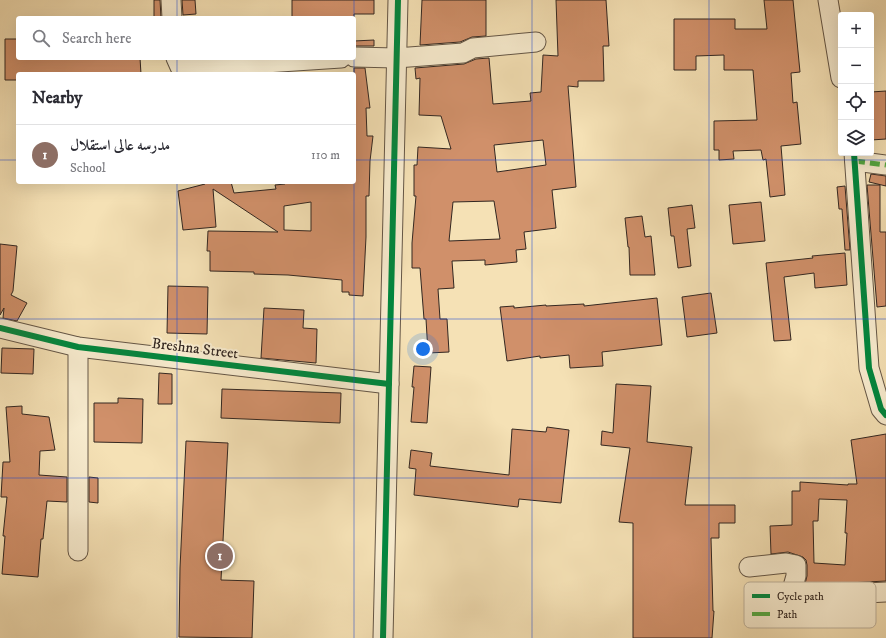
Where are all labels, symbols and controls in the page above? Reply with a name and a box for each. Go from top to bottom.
map controls [838,12,874,156]
button: + [838,12,874,48]
search box [16,16,356,60]
icon: search [30,27,52,49]
text: Search here [62,29,131,48]
button: − [838,48,874,84]
button: locate [838,84,874,120]
text: Nearby [32,87,82,109]
button: layers [838,120,874,156]
text: مدرسه عالی استقلال [70,136,170,155]
text: 1 [43,147,47,163]
text: 110 m [311,147,340,163]
text: School [70,160,106,176]
street label: Breshna Street [151,334,239,363]
your location [413,339,433,359]
pin: 1 [207,541,233,571]
legend [744,582,876,628]
text: Cycle path [777,590,824,604]
text: Path [777,608,798,622]

